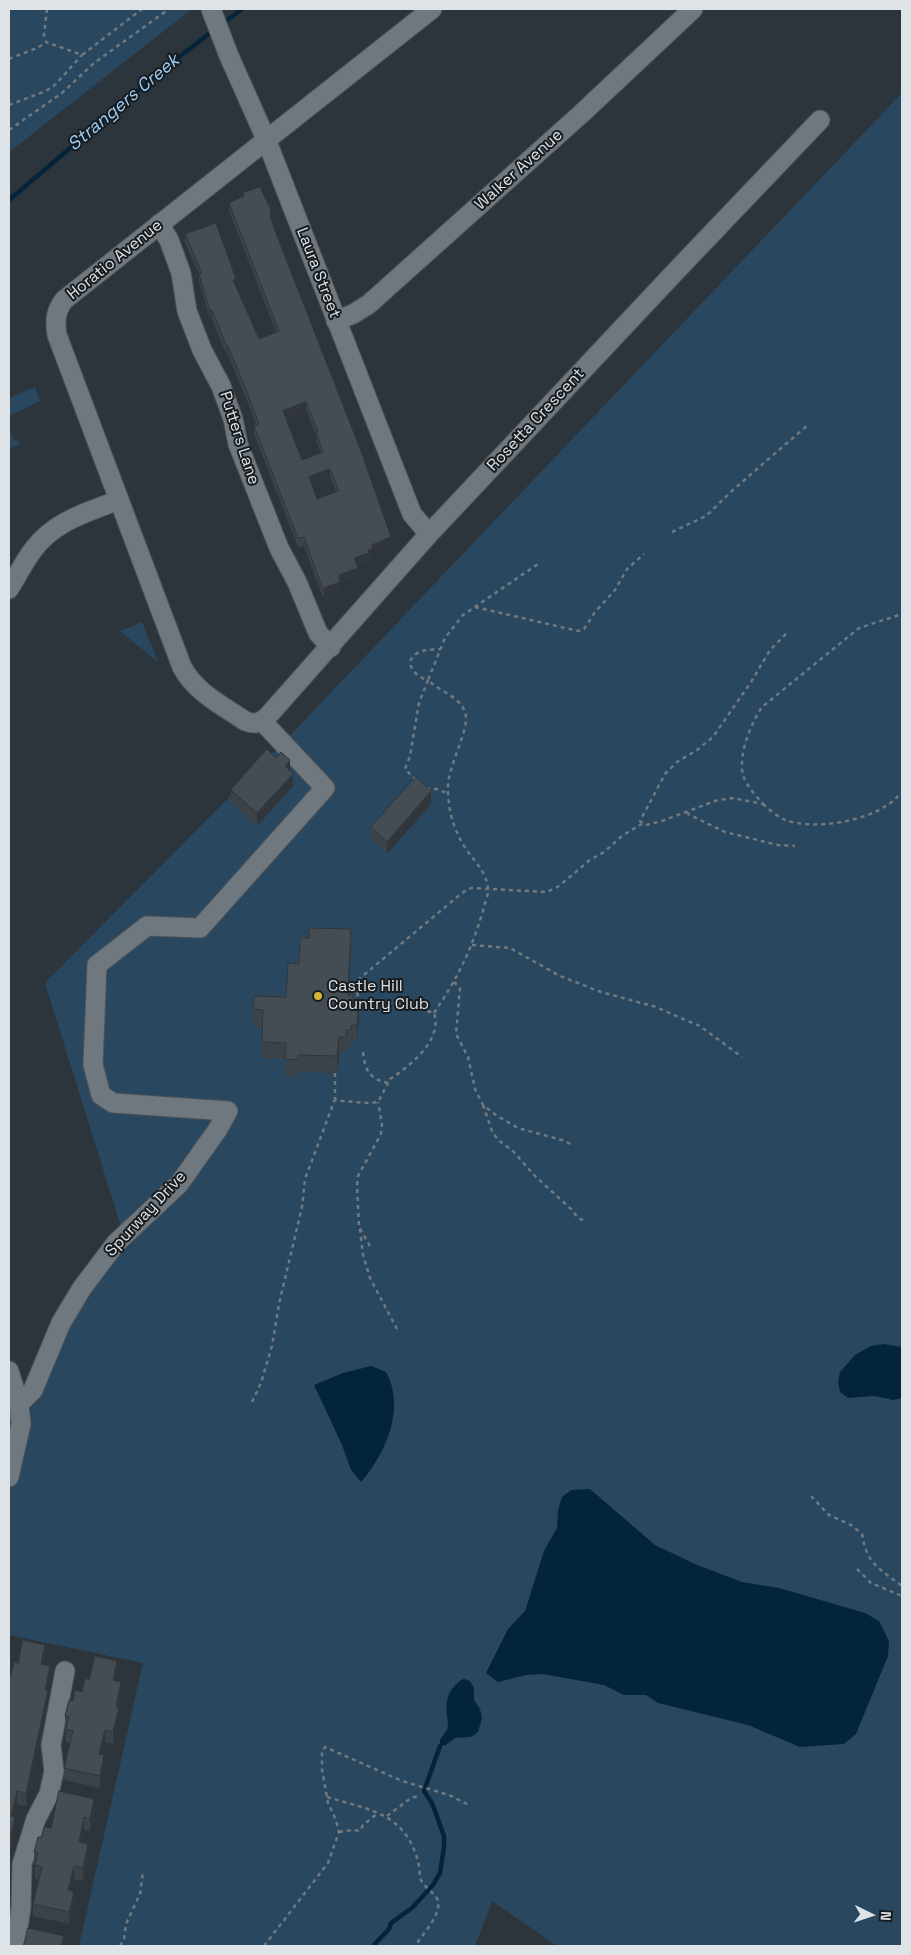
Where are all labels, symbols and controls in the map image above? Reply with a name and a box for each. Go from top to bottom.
water label: Strangers Creek [64,50,184,156]
street label: Walker Avenue [471,126,567,214]
street label: Horatio Avenue [64,216,166,304]
street label: Laura Street [292,225,344,321]
street label: Rosetta Crescent [483,365,589,475]
street label: Putters Lane [215,389,263,487]
place label: Castle Hill Country Club [328,977,429,1015]
marker: Castle Hill Country Club [312,990,324,1002]
street label: Spurway Drive [102,1167,190,1261]
north arrow [846,1890,896,1940]
text: N [877,1911,895,1921]

